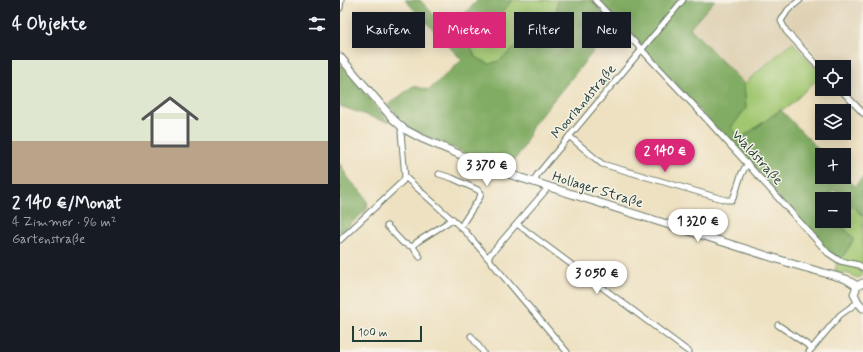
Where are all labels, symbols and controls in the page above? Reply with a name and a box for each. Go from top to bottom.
chip: Kaufen [352,12,425,48]
chip: Mieten [433,12,506,48]
chip: Filter [514,12,574,48]
chip: Neu [582,12,631,48]
text: 4 Objekte [12,13,87,35]
icon: filters [306,13,328,35]
map controls [815,60,851,228]
button: locate [815,60,851,96]
street label: Moorlandstraße [547,61,620,143]
icon: home [134,86,206,158]
button: layers [815,104,851,140]
street label: Waldstraße [728,126,787,189]
pin: 2 140 € [628,139,702,173]
text: 2 140 € [644,143,686,160]
button: + [815,148,851,184]
pin: 3 370 € [450,153,524,187]
text: 3 370 € [466,157,508,174]
street label: Hollager Straße [550,168,645,212]
text: 2 140 €/Monat [12,192,122,214]
button: − [815,192,851,228]
pin: 1 320 € [661,209,735,243]
text: 1 320 € [677,213,719,230]
text: 4 Zimmer · 96 m² [12,214,117,231]
text: Gartenstraße [12,231,85,248]
pin: 3 050 € [560,261,634,295]
text: 3 050 € [575,265,619,282]
scale bar [352,324,422,343]
text: 100 m [358,326,388,340]

